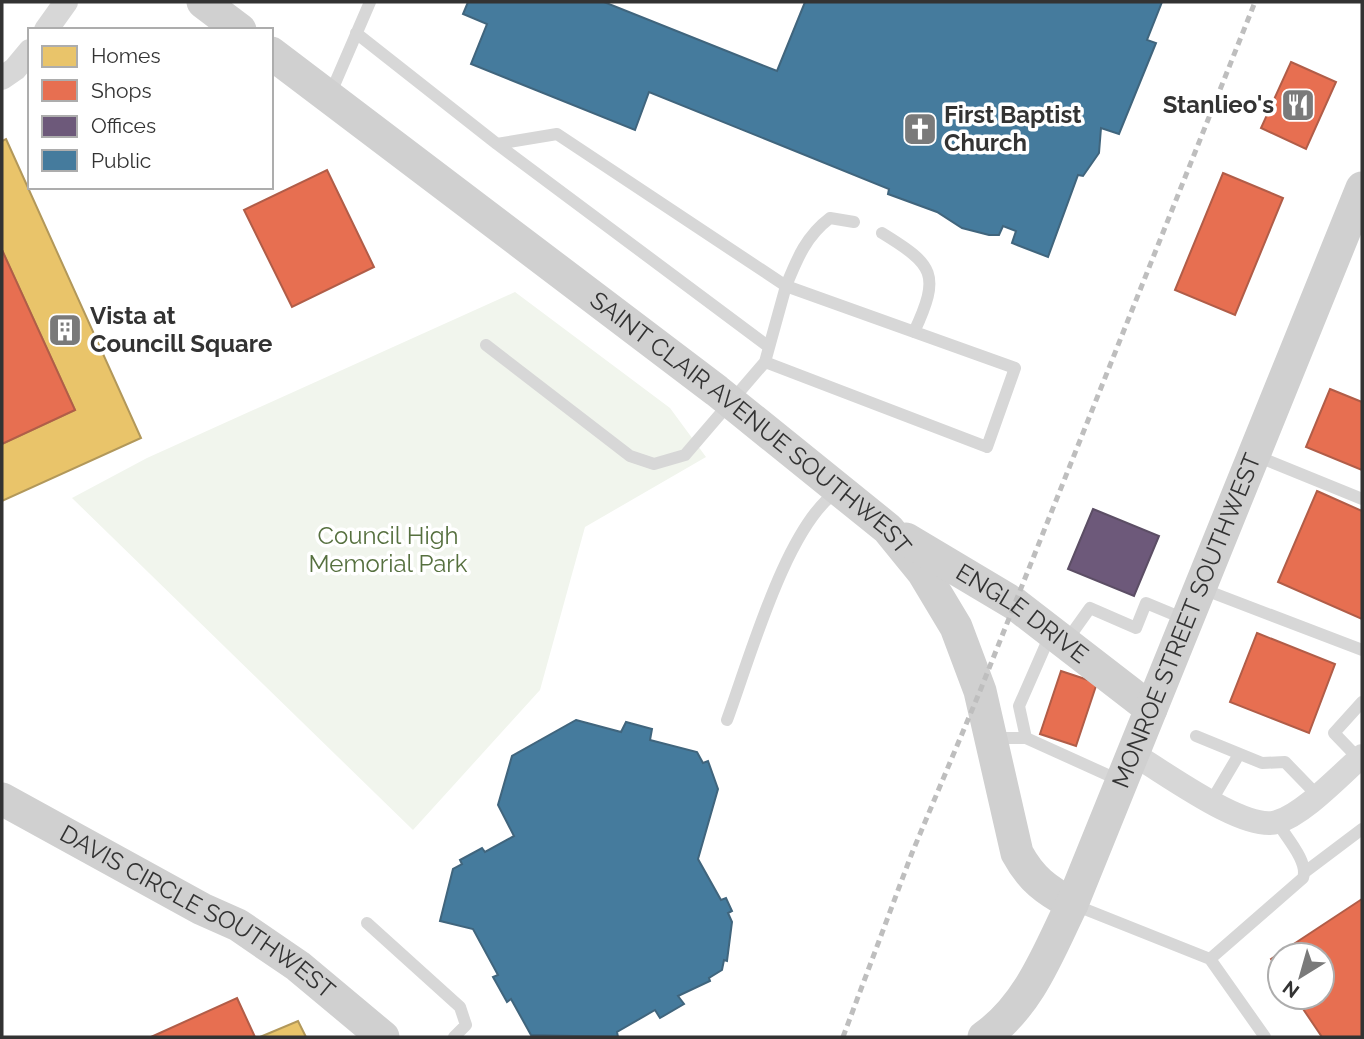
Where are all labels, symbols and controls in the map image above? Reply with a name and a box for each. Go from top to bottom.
legend [28,28,273,189]
text: Homes [91,43,161,68]
text: Shops [91,78,152,103]
restaurant icon: Stanlieo's [1279,86,1317,124]
place label: Stanlieo's [1163,90,1274,119]
place label: First Baptist Church [944,100,1081,157]
church icon: First Baptist Church [901,110,939,148]
text: Offices [91,113,156,138]
text: Public [91,148,151,173]
street label: SAINT CLAIR AVENUE SOUTHWEST [585,285,918,560]
place label: Vista at Councill Square [90,301,272,358]
building icon: Vista at Councill Square [46,311,84,349]
street label: MONROE STREET SOUTHWEST [1106,449,1267,792]
park label: Council High Memorial Park [309,521,468,578]
street label: ENGLE DRIVE [951,557,1094,669]
street label: DAVIS CIRCLE SOUTHWEST [55,819,341,1005]
north arrow [1266,941,1336,1011]
text: N [1278,976,1303,1003]

